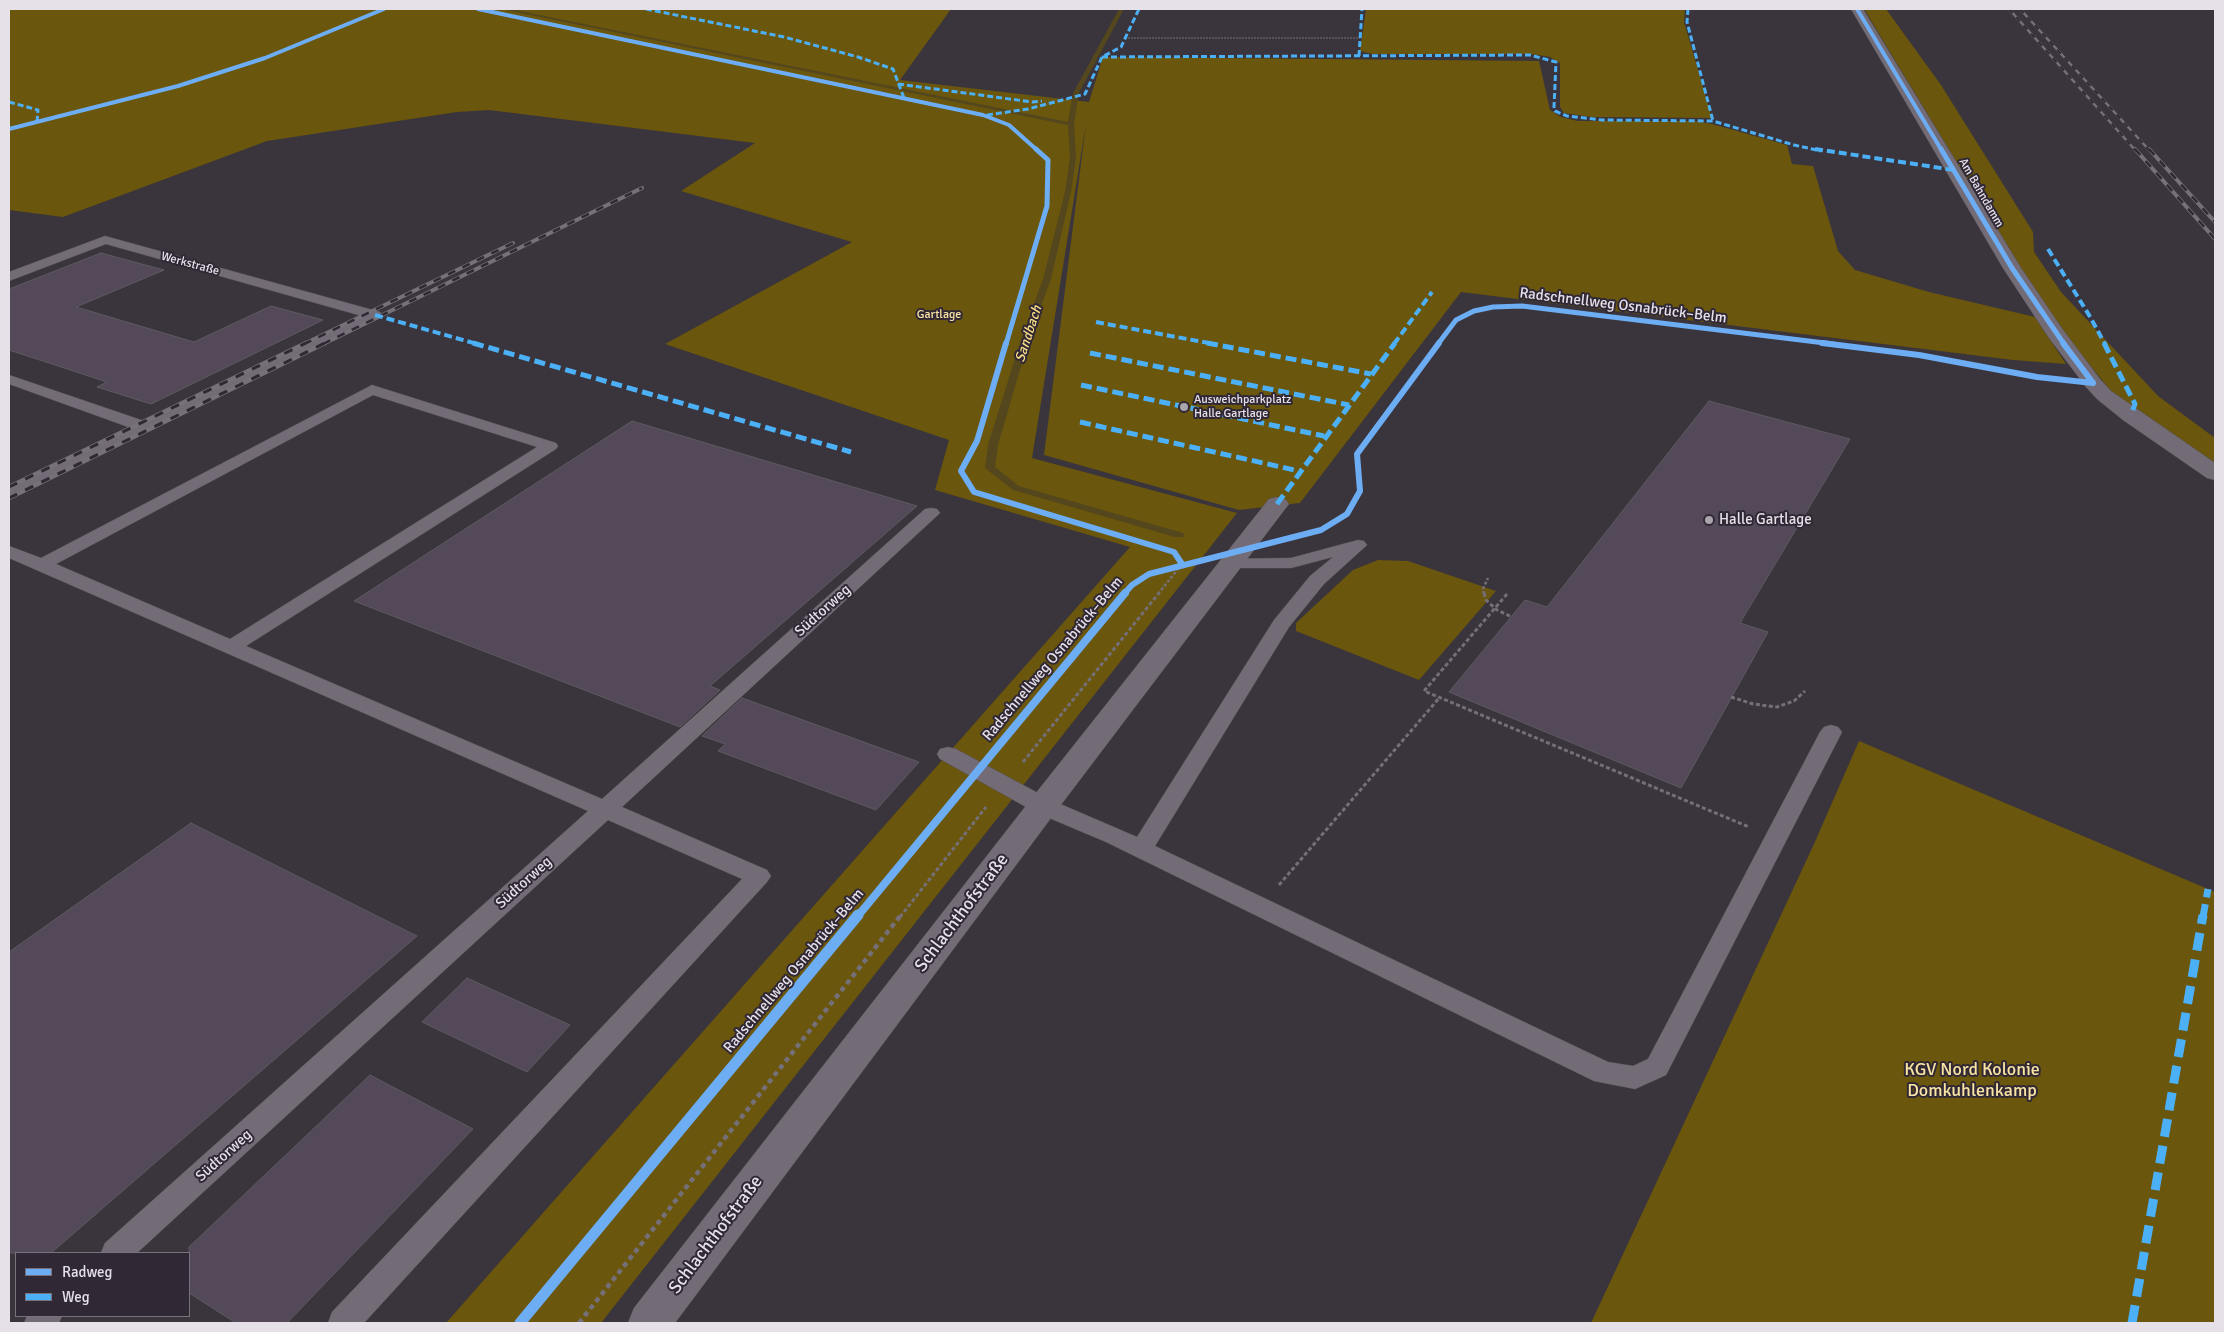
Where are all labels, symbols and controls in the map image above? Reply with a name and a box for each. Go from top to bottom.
street label: Am Bahndamm [1955,156,2007,230]
street label: Werkstraße [159,249,221,279]
street label: Radschnellweg Osnabrück–Belm [1518,284,1728,328]
water label: Sandbach [1012,304,1046,364]
park label: Gartlage [917,308,961,322]
place label: Ausweichparkplatz Halle Gartlage [1194,393,1291,421]
marker: Ausweichparkplatz Halle Gartlage [1178,401,1190,413]
place label: Halle Gartlage [1719,511,1812,529]
marker: Halle Gartlage [1703,514,1715,526]
street label: Radschnellweg Osnabrück–Belm [979,573,1127,745]
street label: Südtorweg [791,581,855,641]
street label: Schlachthofstraße [911,850,1013,976]
street label: Südtorweg [492,853,556,913]
street label: Radschnellweg Osnabrück–Belm [720,885,868,1057]
park label: KGV Nord Kolonie Domkuhlenkamp [1904,1059,2040,1102]
street label: Südtorweg [192,1126,256,1186]
street label: Schlachthofstraße [665,1172,767,1298]
legend [15,1252,190,1317]
text: Radweg [62,1263,112,1281]
text: Weg [62,1288,90,1306]

